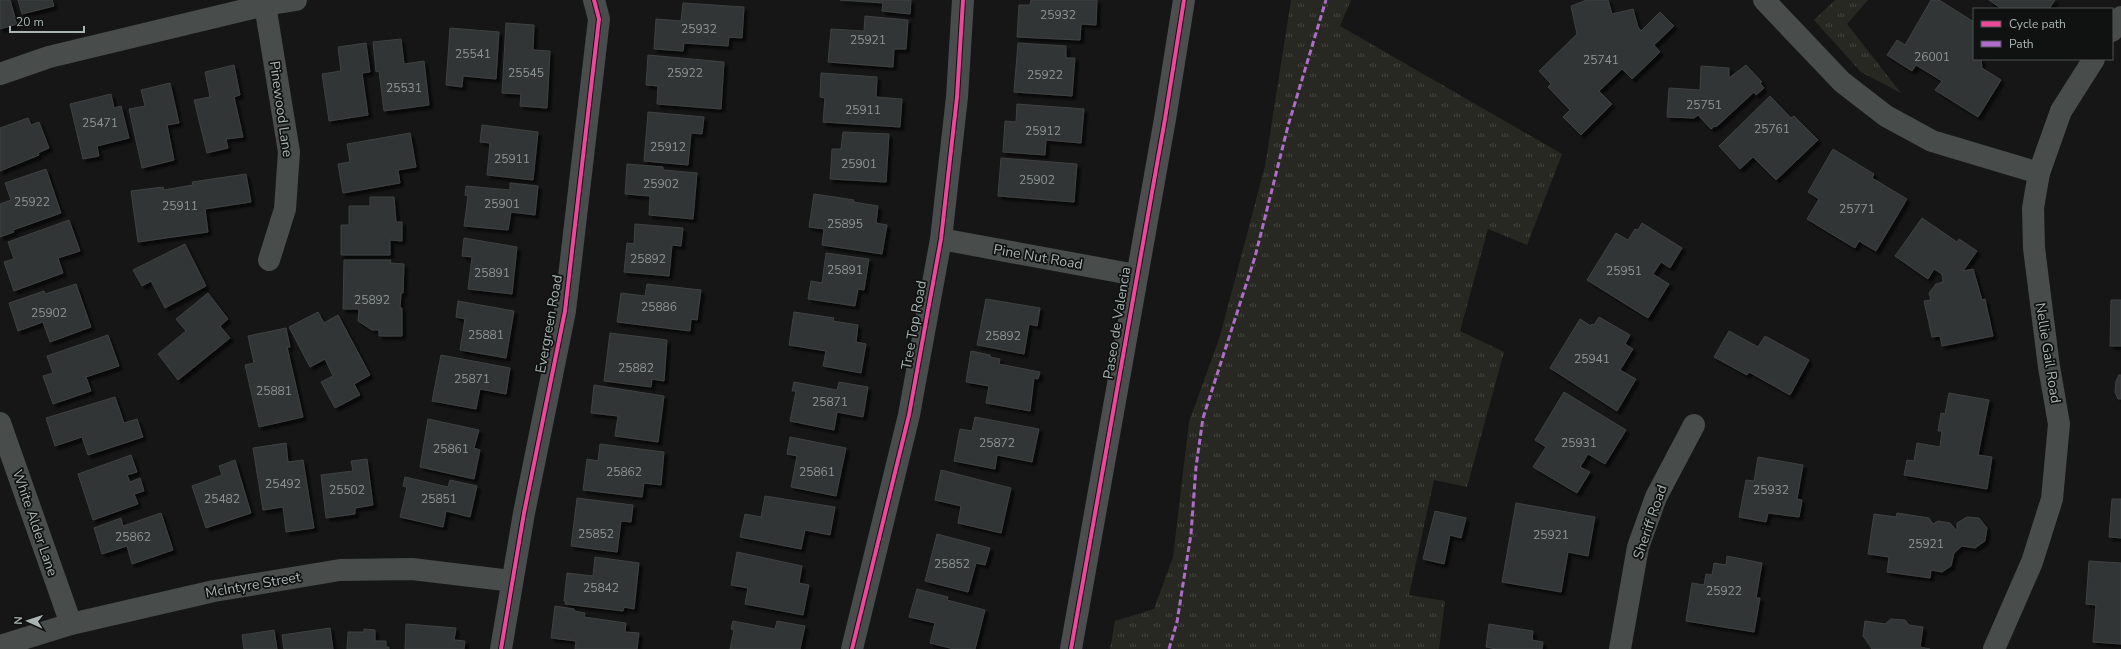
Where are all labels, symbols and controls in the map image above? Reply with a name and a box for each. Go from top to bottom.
house number: 25932 [1040,7,1076,23]
scale bar [10,8,84,34]
legend [1973,8,2113,60]
text: 20 m [16,14,44,30]
text: Cycle path [2009,16,2066,32]
house number: 25932 [681,21,717,37]
house number: 25921 [850,32,886,48]
text: Path [2009,36,2034,52]
house number: 25541 [455,46,491,62]
house number: 26001 [1914,49,1950,65]
house number: 25741 [1583,52,1619,68]
street label: Pinewood Lane [265,60,297,158]
house number: 25545 [508,65,544,81]
house number: 25922 [667,65,703,81]
house number: 25922 [1027,67,1063,83]
house number: 25531 [386,80,422,96]
house number: 25751 [1686,97,1722,113]
house number: 25911 [845,102,881,118]
house number: 25471 [82,115,118,131]
house number: 25761 [1754,121,1790,137]
house number: 25912 [1025,123,1061,139]
house number: 25912 [650,139,686,155]
house number: 25911 [494,151,530,167]
house number: 25901 [841,156,877,172]
house number: 25902 [1019,172,1055,188]
house number: 25902 [643,176,679,192]
house number: 25922 [14,194,50,210]
house number: 25901 [484,196,520,212]
house number: 25911 [162,198,198,214]
house number: 25771 [1839,201,1875,217]
house number: 25895 [827,216,863,232]
street label: Pine Nut Road [992,240,1084,274]
house number: 25892 [630,251,666,267]
house number: 25891 [827,262,863,278]
house number: 25951 [1606,263,1642,279]
house number: 25891 [474,265,510,281]
street label: Paseo de Valencia [1099,265,1135,381]
street label: Evergreen Road [531,273,567,375]
street label: Tree Top Road [897,279,931,371]
house number: 25892 [354,292,390,308]
house number: 25886 [641,299,677,315]
street label: Nellie Gail Road [2031,301,2065,405]
house number: 25902 [31,305,67,321]
house number: 25881 [468,327,504,343]
house number: 25892 [985,328,1021,344]
house number: 25941 [1574,351,1610,367]
house number: 25882 [618,360,654,376]
house number: 25871 [454,371,490,387]
house number: 25881 [256,383,292,399]
house number: 25871 [812,394,848,410]
house number: 25872 [979,435,1015,451]
house number: 25931 [1561,435,1597,451]
house number: 25861 [433,441,469,457]
house number: 25862 [606,464,642,480]
house number: 25861 [799,464,835,480]
street label: White Alder Lane [8,467,62,579]
house number: 25492 [265,476,301,492]
house number: 25502 [329,482,365,498]
street label: Sheriff Road [1628,482,1672,562]
house number: 25932 [1753,482,1789,498]
house number: 25482 [204,491,240,507]
house number: 25851 [421,491,457,507]
house number: 25852 [578,526,614,542]
house number: 25921 [1533,527,1569,543]
house number: 25862 [115,529,151,545]
house number: 25921 [1908,536,1944,552]
house number: 25852 [934,556,970,572]
street label: McIntyre Street [204,567,302,603]
house number: 25842 [583,580,619,596]
house number: 25922 [1706,583,1742,599]
north arrow [8,601,48,641]
text: N [11,616,26,625]

